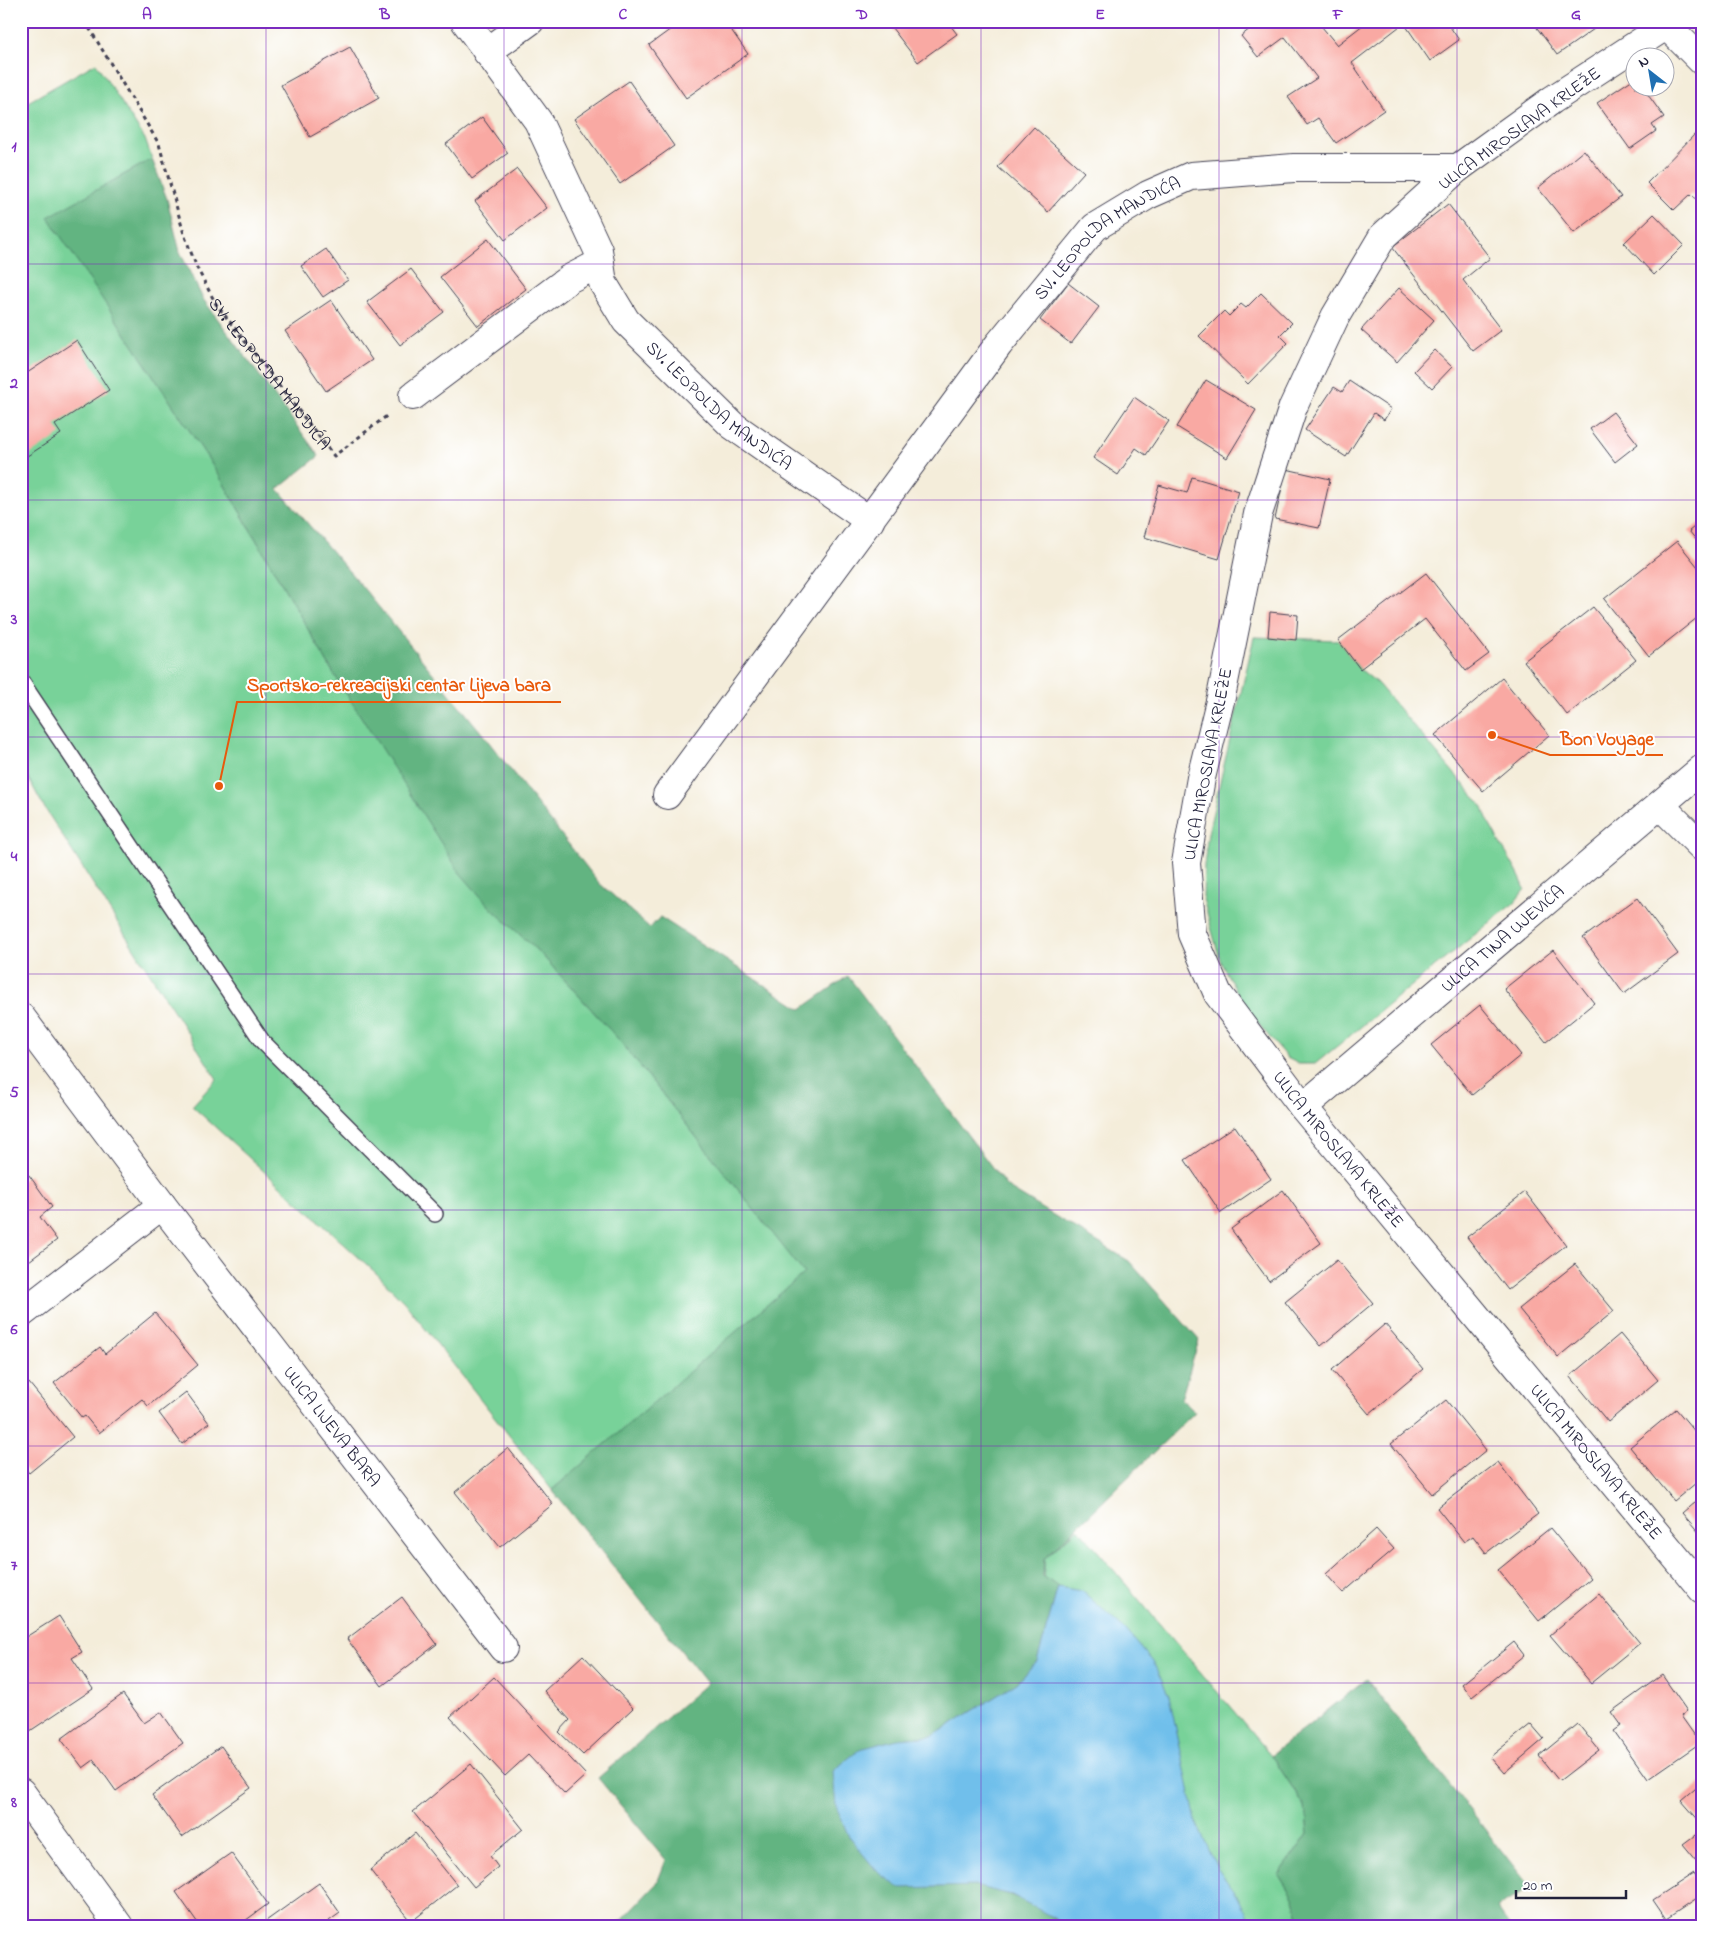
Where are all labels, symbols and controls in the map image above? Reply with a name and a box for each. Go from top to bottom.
text: A [142,3,152,27]
text: B [379,3,391,27]
text: C [619,3,628,27]
text: D [855,3,868,27]
text: E [1095,3,1105,27]
text: F [1332,3,1344,27]
text: G [1571,3,1581,27]
north arrow [1626,48,1676,98]
text: N [1635,51,1654,74]
street label: ULICA MIROSLAVA KRLEŽE [1433,62,1607,198]
text: 1 [11,135,17,159]
street label: SV. LEOPOLDA MANDIĆA [1029,171,1185,307]
street label: SV. LEOPOLDA MANDIĆA [201,293,336,456]
street label: SV. LEOPOLDA MANDIĆA [639,336,797,478]
text: 2 [9,372,18,396]
text: 3 [10,608,18,632]
street label: ULICA MIROSLAVA KRLEŽE [1178,666,1240,863]
callout: Sportsko-rekreacijski centar Lijeva bara [237,668,561,702]
text: Sportsko-rekreacijski centar Lijeva bara [247,673,551,700]
callout: Bon Voyage [1550,721,1663,755]
text: Bon Voyage [1559,727,1654,756]
text: 4 [10,845,18,869]
street label: ULICA TINA UJEVIĆA [1436,880,1571,1000]
street label: ULICA MIROSLAVA KRLEŽE [1265,1066,1409,1234]
text: 5 [9,1081,19,1105]
text: 6 [9,1318,18,1342]
street label: ULICA LIJEVA BARA [276,1361,386,1493]
street label: ULICA MIROSLAVA KRLEŽE [1522,1379,1667,1546]
text: 7 [11,1554,18,1578]
text: 8 [10,1791,17,1815]
scale bar [1516,1867,1626,1899]
text: 20 m [1523,1875,1553,1897]

